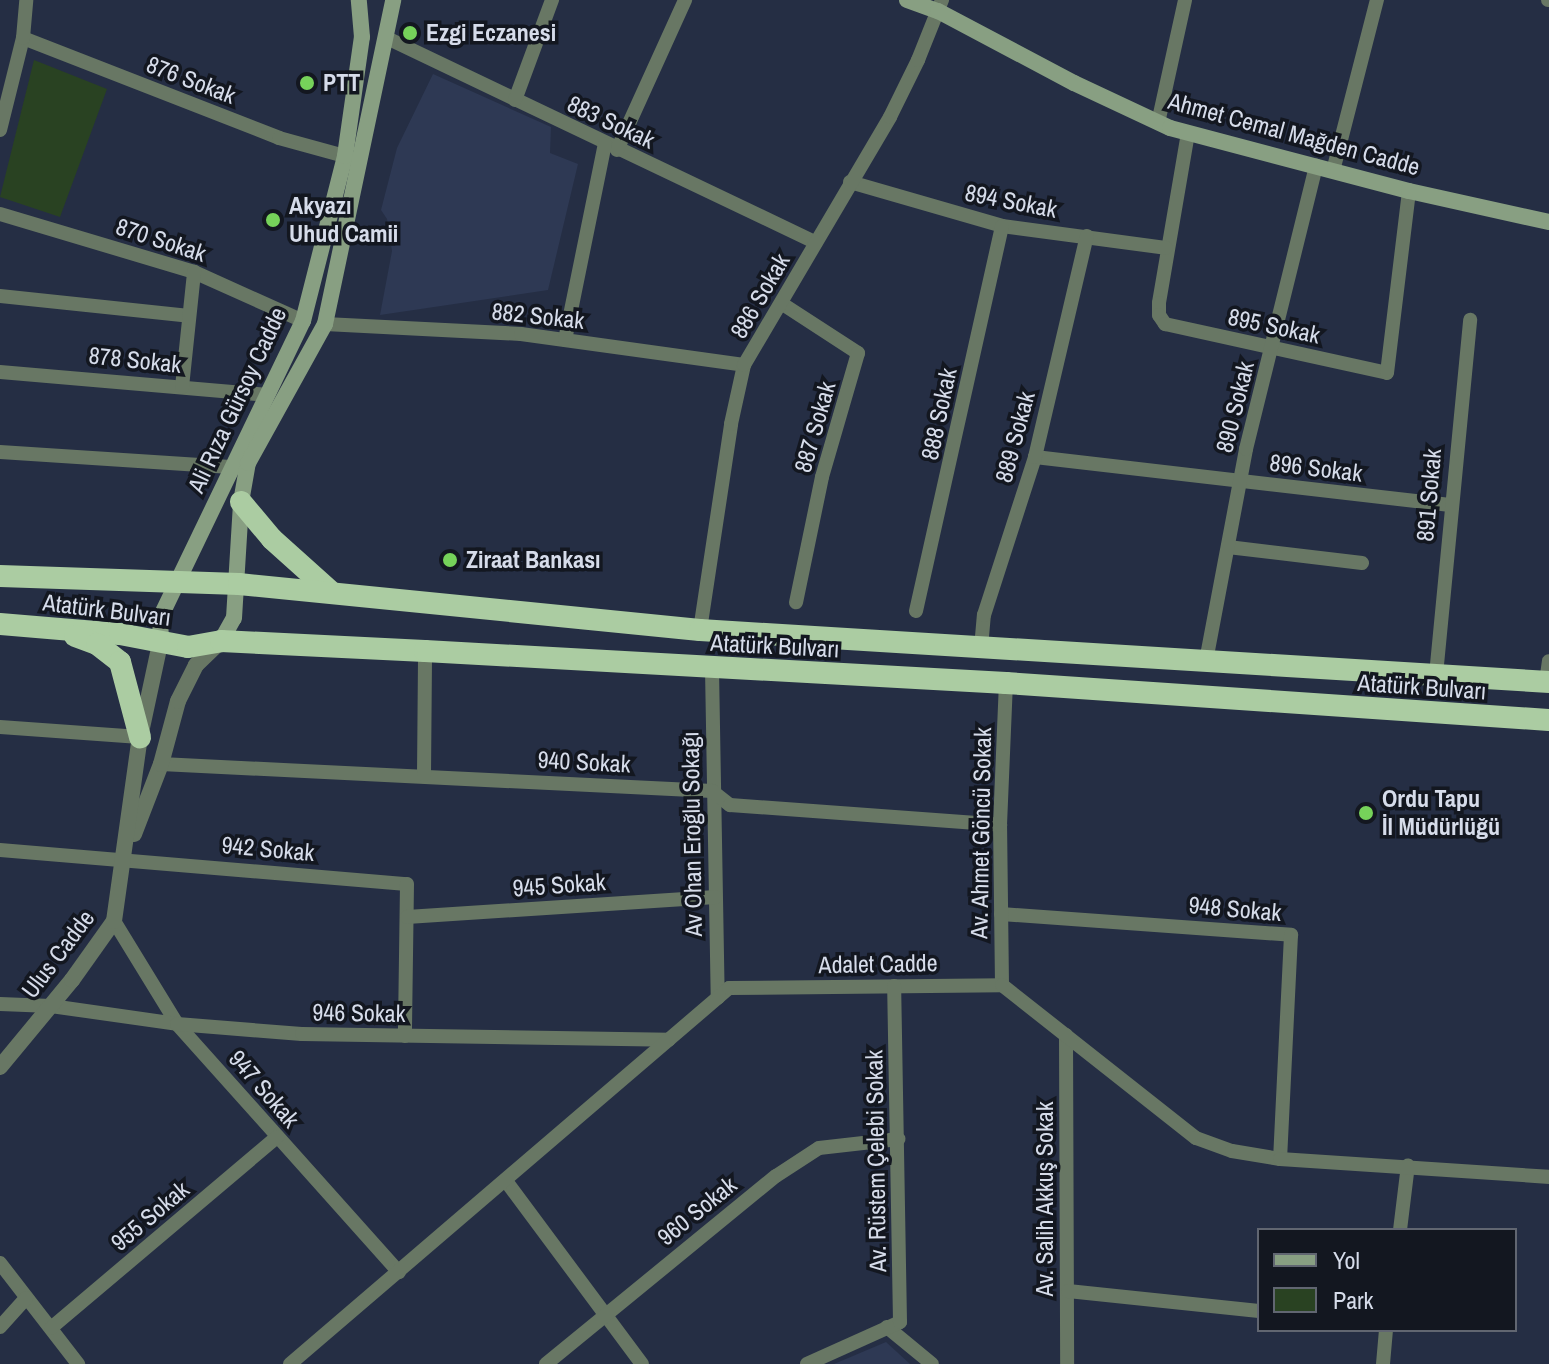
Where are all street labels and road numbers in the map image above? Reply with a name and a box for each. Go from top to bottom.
street label: 876 Sokak [142,50,240,110]
street label: Ahmet Cemal Mağden Cadde [1165,87,1423,181]
street label: 883 Sokak [563,89,659,155]
street label: 894 Sokak [963,178,1059,224]
street label: 870 Sokak [112,212,210,268]
street label: 886 Sokak [724,249,796,343]
street label: 882 Sokak [490,297,586,335]
street label: 895 Sokak [1226,302,1322,350]
street label: Ali Rıza Gürsoy Cadde [181,303,293,497]
street label: 878 Sokak [87,341,183,379]
street label: 890 Sokak [1210,358,1260,456]
street label: 888 Sokak [915,366,963,462]
street label: 887 Sokak [788,378,842,476]
street label: 889 Sokak [989,388,1041,486]
street label: 891 Sokak [1411,447,1447,543]
street label: 896 Sokak [1268,448,1364,488]
street label: Atatürk Bulvarı [41,588,173,632]
street label: Atatürk Bulvarı [710,628,840,664]
street label: Atatürk Bulvarı [1357,668,1487,706]
street label: Av. Ahmet Göncü Sokak [965,726,997,940]
street label: Av Ohan Eroğlu Sokağı [676,731,708,937]
street label: 940 Sokak [537,745,631,779]
street label: 942 Sokak [220,831,316,867]
street label: 945 Sokak [512,867,606,903]
street label: 948 Sokak [1187,891,1283,927]
street label: Ulus Cadde [16,904,100,1004]
street label: Adalet Cadde [818,949,938,979]
street label: 946 Sokak [312,998,406,1028]
street label: 947 Sokak [223,1044,305,1134]
street label: Av. Rüstem Çelebi Sokak [860,1050,892,1272]
street label: Av. Salih Akkuş Sokak [1031,1101,1059,1297]
street label: 960 Sokak [652,1171,742,1251]
street label: 955 Sokak [105,1175,195,1257]

